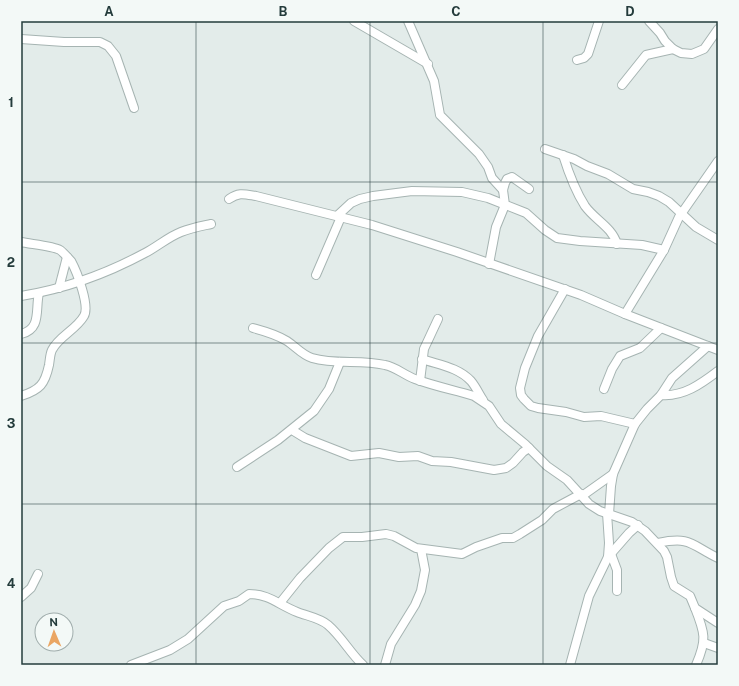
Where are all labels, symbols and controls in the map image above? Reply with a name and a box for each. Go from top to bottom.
text: A [104,4,114,19]
text: B [279,4,288,19]
text: C [451,4,461,19]
text: D [625,4,635,19]
text: 1 [8,95,14,110]
text: 2 [7,255,15,270]
text: 3 [7,416,16,431]
text: 4 [7,576,16,591]
north arrow [34,612,74,652]
text: N [49,616,58,628]

